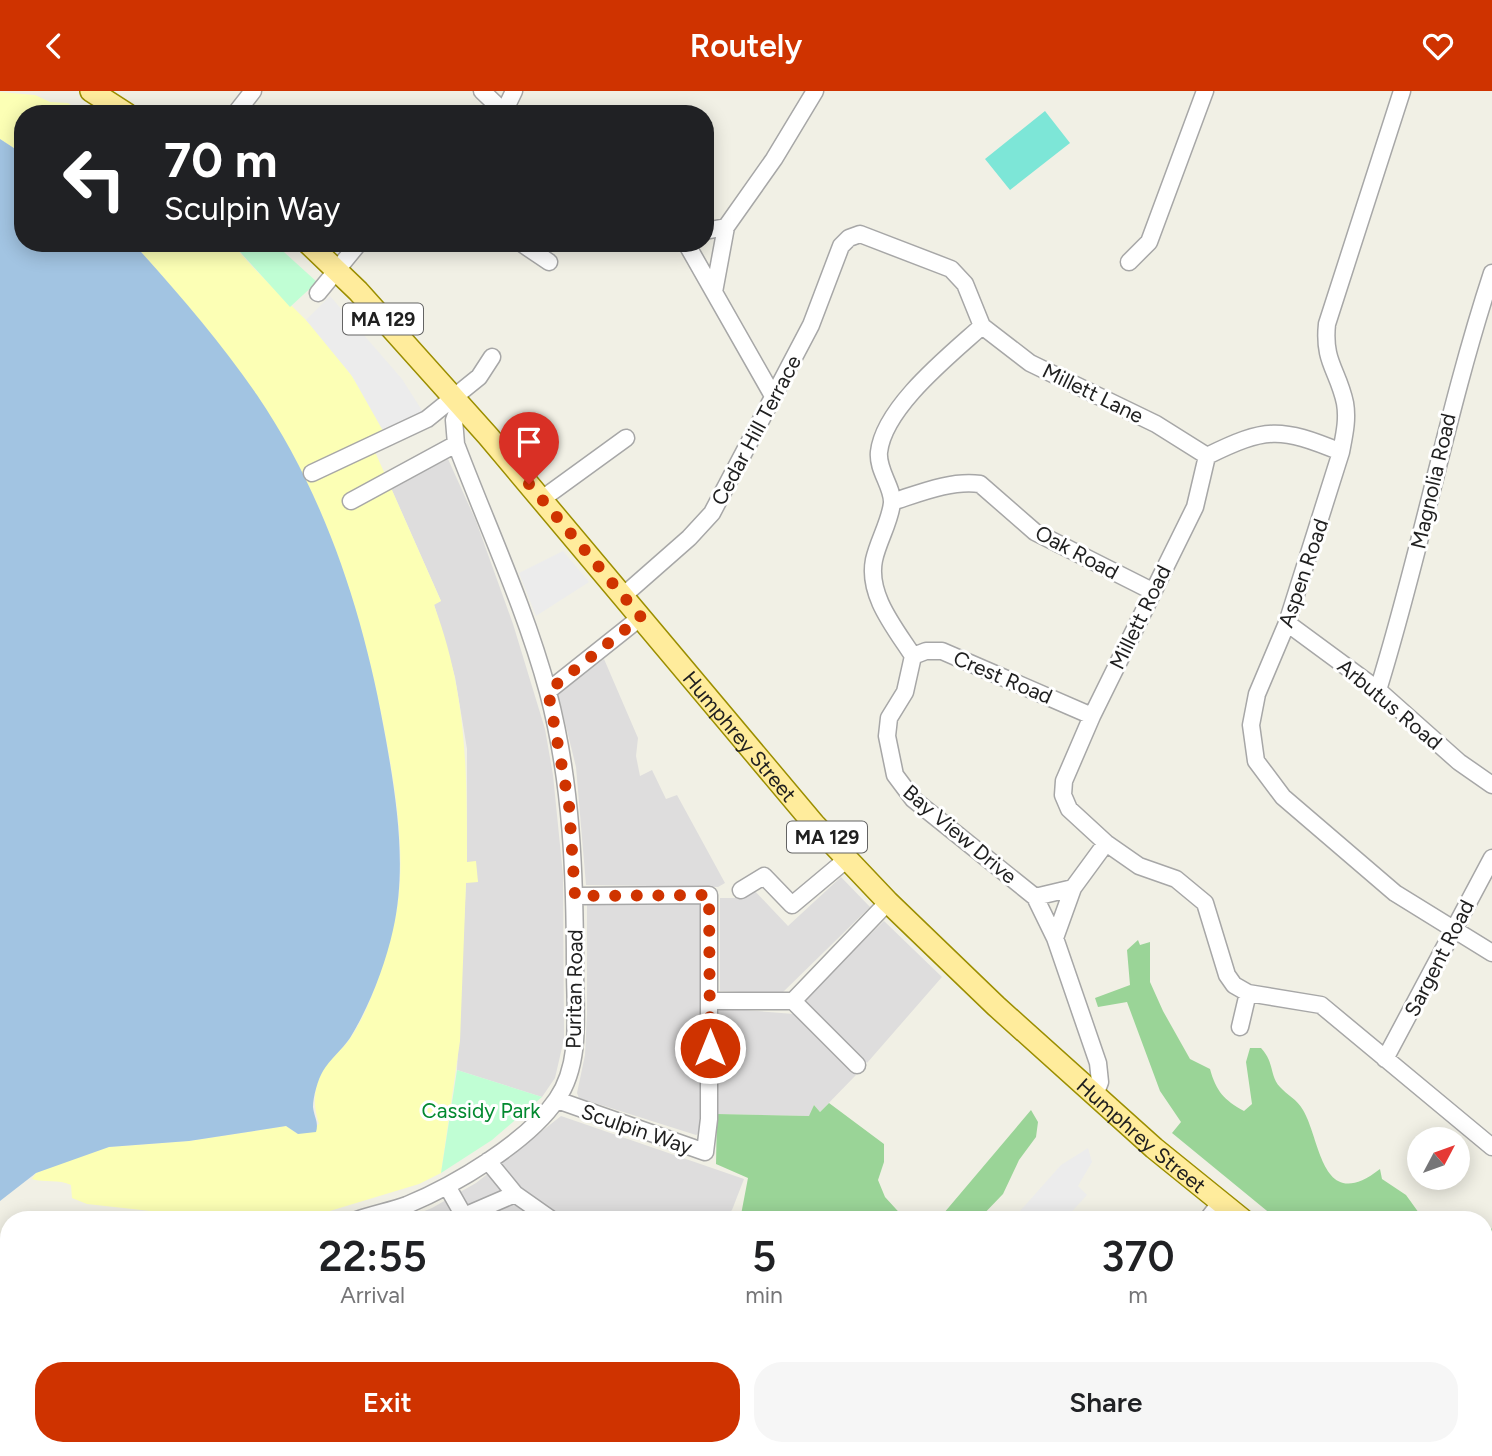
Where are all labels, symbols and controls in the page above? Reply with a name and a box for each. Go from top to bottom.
icon: back [35,27,73,65]
text: Routely [690,27,802,65]
icon: heart [1419,27,1457,65]
text: 70 m [164,130,277,189]
icon: left [49,133,140,224]
text: Sculpin Way [164,190,340,228]
road number: MA 129 [343,303,423,335]
street label: Cedar Hill Terrace [706,351,806,509]
street label: Millett Lane [1038,358,1148,428]
street label: Magnolia Road [1405,411,1461,551]
pin [499,412,559,484]
icon: arrive [510,423,548,461]
street label: Aspen Road [1273,515,1333,631]
street label: Oak Road [1031,520,1123,584]
street label: Millett Road [1104,561,1176,673]
street label: Crest Road [950,645,1056,709]
street label: Arbutus Road [1333,653,1447,755]
street label: Humphrey Street [678,666,802,807]
street label: Bay View Drive [898,779,1022,889]
road number: MA 129 [787,821,867,853]
street label: Sargent Road [1399,895,1479,1021]
street label: Puritan Road [560,929,588,1049]
position arrow [673,1011,747,1085]
street label: Humphrey Street [1072,1072,1211,1198]
park label: Cassidy Park [422,1098,541,1123]
street label: Sculpin Way [578,1098,696,1160]
north arrow [1407,1127,1470,1190]
map controls [1407,1127,1470,1190]
text: 22:55 [318,1231,427,1282]
text: 5 [752,1231,776,1282]
text: 370 [1101,1231,1175,1282]
text: Arrival [340,1281,405,1309]
text: min [745,1281,783,1309]
text: m [1128,1281,1148,1309]
button: Exit [35,1362,740,1442]
button: Share [754,1362,1458,1442]

